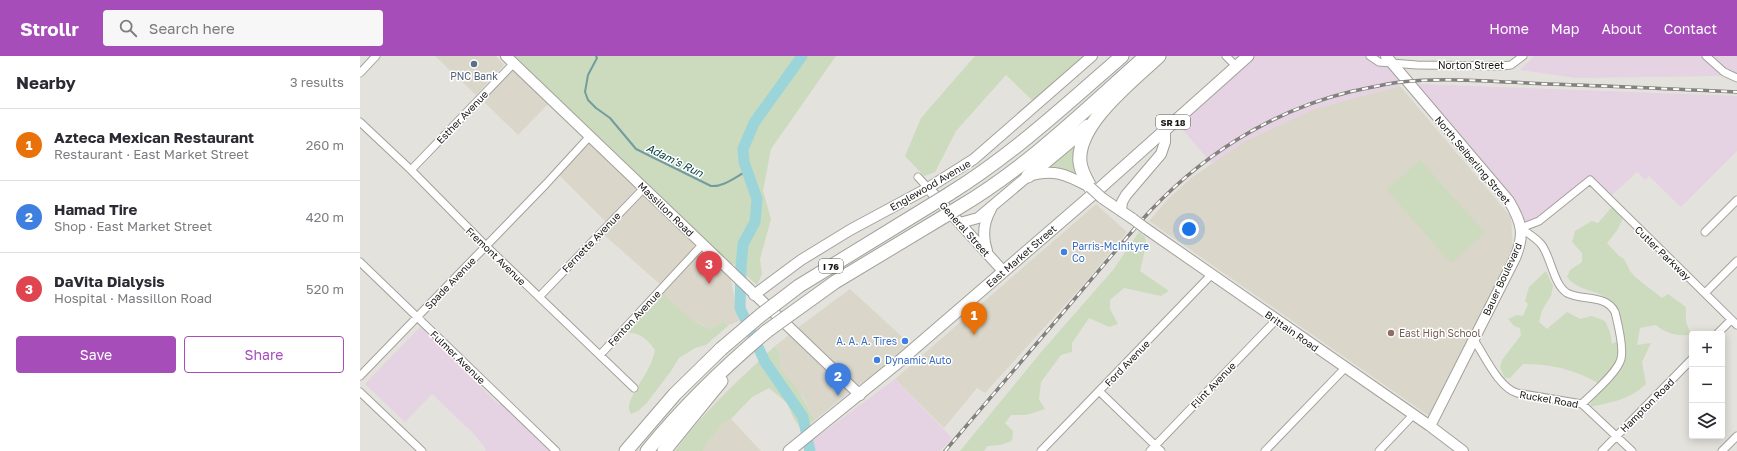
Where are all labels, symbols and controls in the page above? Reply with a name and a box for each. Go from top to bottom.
search box [103,10,383,46]
text: Strollr [20,17,79,40]
icon: search [117,17,139,39]
text: Search here [149,19,235,37]
text: Home [1489,20,1529,37]
text: Map [1551,20,1579,37]
text: About [1601,20,1642,37]
text: Contact [1664,20,1717,37]
marker: PNC Bank [469,59,479,69]
street label: Norton Street [1438,59,1504,71]
place label: PNC Bank [450,70,498,82]
text: Nearby [16,72,76,93]
text: 3 results [290,74,344,90]
street label: Esther Avenue [434,88,490,146]
street label: North Seiberling Street [1433,113,1513,207]
road number: SR 18 [1156,115,1190,129]
text: Azteca Mexican Restaurant [54,128,254,146]
text: 1 [26,137,32,153]
text: 260 m [306,137,344,153]
water label: Adam's Run [644,141,707,180]
text: Restaurant · East Market Street [54,146,249,162]
street label: Englewood Avenue [888,157,973,213]
street label: Massillon Road [636,179,696,239]
street label: General Street [937,199,993,259]
text: Hamad Tire [54,200,137,218]
text: 2 [25,209,33,225]
text: 420 m [306,209,344,225]
street label: Fernette Avenue [559,209,623,275]
text: Shop · East Market Street [54,218,212,234]
your location [1179,219,1199,239]
street label: East Market Street [983,222,1059,290]
street label: Cutler Parkway [1633,223,1694,283]
street label: Fremont Avenue [464,225,528,288]
place label: Parris-McInityre Co [1072,240,1149,264]
street label: Bauer Boulevard [1480,241,1524,317]
marker: Parris-McInityre Co [1059,247,1069,257]
pin: 3 [696,251,722,284]
street label: Spade Avenue [422,254,478,312]
road number: I 76 [819,259,843,273]
text: DaVita Dialysis [54,272,165,290]
text: 3 [25,281,33,297]
text: 520 m [306,281,344,297]
street label: Fenton Avenue [605,288,663,348]
text: Hospital · Massillon Road [54,290,212,306]
pin: 1 [961,302,987,335]
street label: Brittain Road [1263,308,1321,354]
place label: East High School [1399,327,1481,339]
street label: Fulmer Avenue [428,328,488,386]
marker: East High School [1386,328,1396,338]
map controls [1689,331,1725,439]
button: + [1689,331,1725,367]
place label: A. A. A. Tires [836,335,897,347]
button: Save [16,336,176,373]
button: Share [184,336,344,373]
marker: A. A. A. Tires [900,336,910,346]
street label: Ford Avenue [1102,337,1152,389]
place label: Dynamic Auto [885,354,951,366]
marker: Dynamic Auto [872,355,882,365]
street label: Flint Avenue [1188,359,1238,411]
pin: 2 [825,363,851,396]
button: − [1689,367,1725,403]
street label: Hampton Road [1618,376,1676,434]
street label: Ruckel Road [1519,388,1579,410]
button: layers [1689,403,1725,439]

